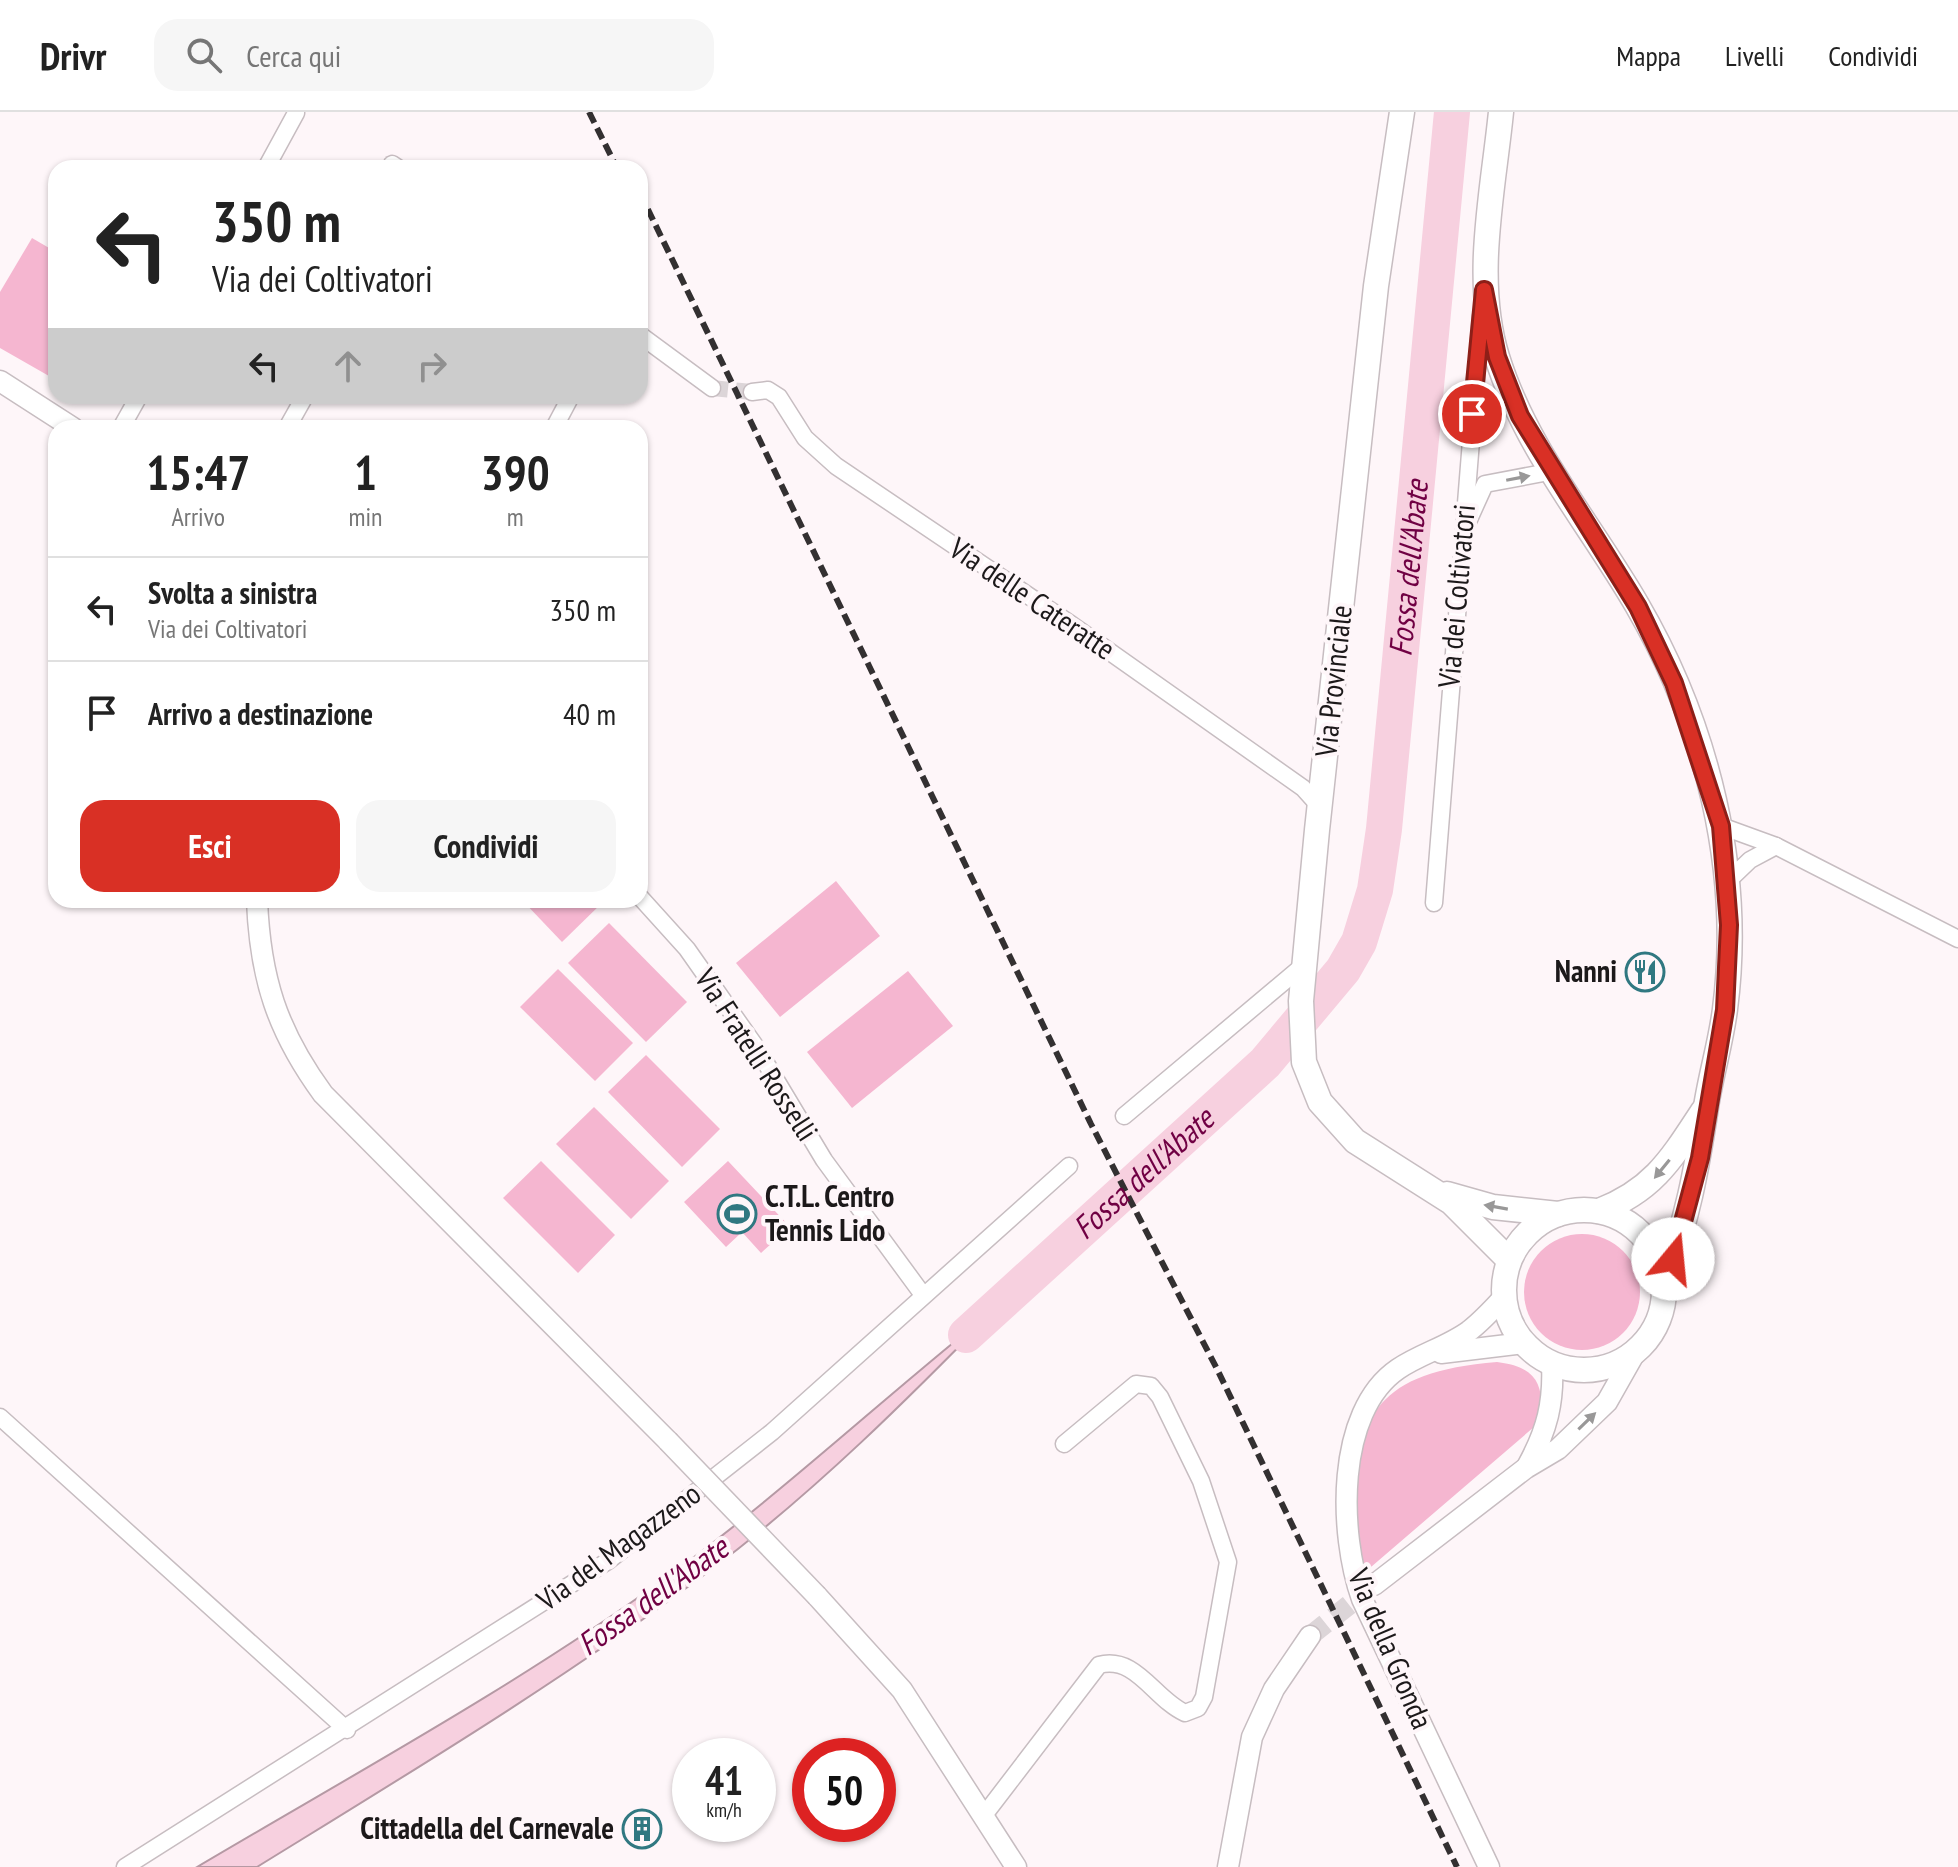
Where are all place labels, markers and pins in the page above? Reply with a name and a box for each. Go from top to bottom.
pin [1438,380,1506,448]
place label: Nanni [1555,951,1617,990]
restaurant icon: Nanni [1624,951,1666,993]
place label: C.T.L. Centro Tennis Lido [765,1176,894,1249]
sports icon: C.T.L. Centro Tennis Lido [716,1193,758,1235]
place label: Cittadella del Carnevale [360,1808,614,1847]
building icon: Cittadella del Carnevale [621,1808,663,1850]

